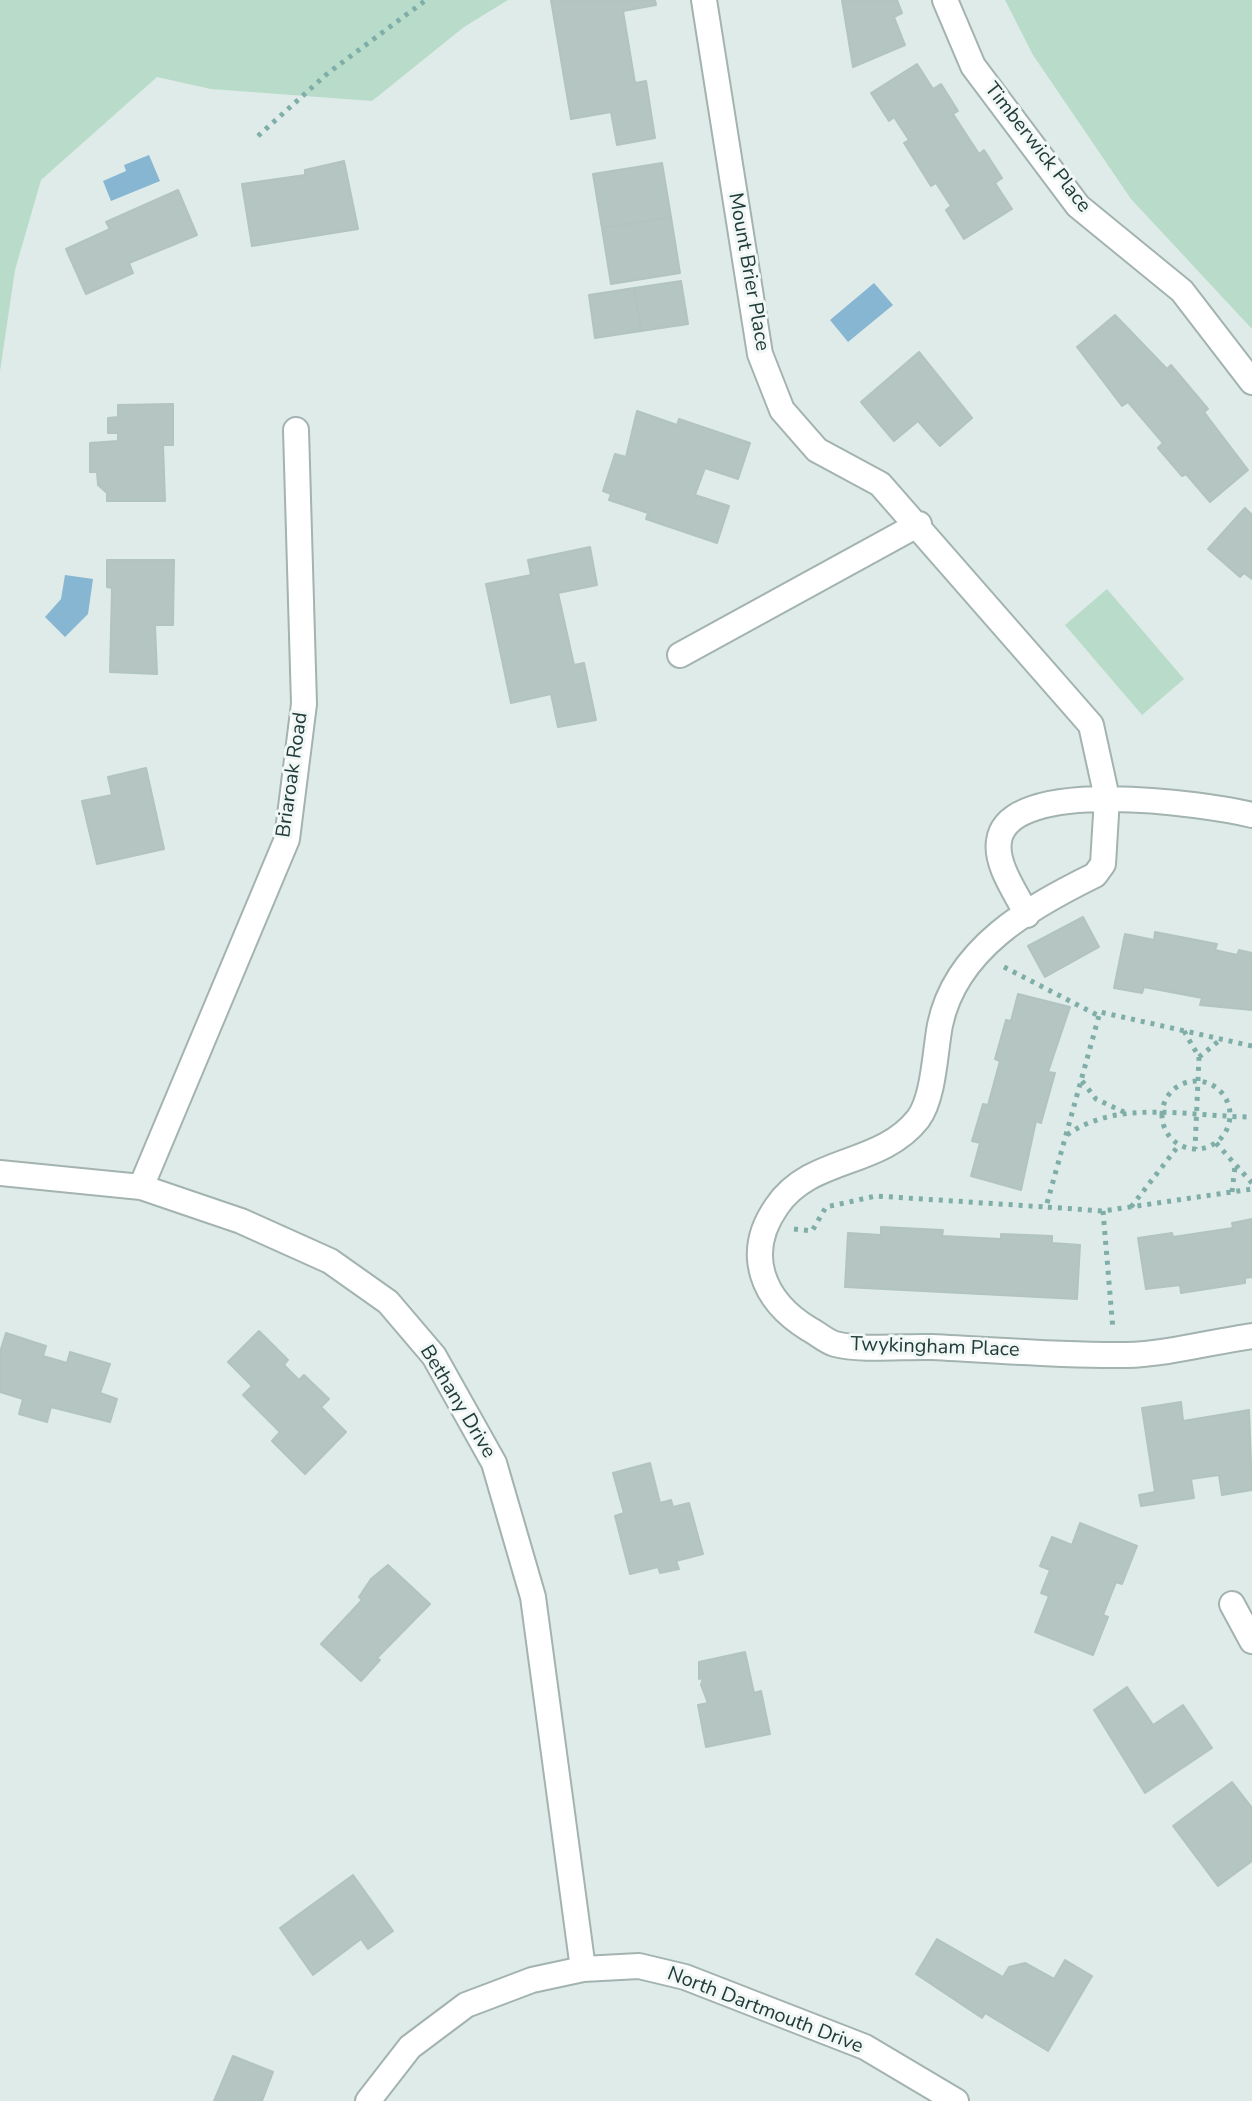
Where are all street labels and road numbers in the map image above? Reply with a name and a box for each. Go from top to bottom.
street label: Timberwick Place [979,78,1095,218]
street label: Mount Brier Place [722,191,774,353]
street label: Briaroak Road [272,711,314,839]
street label: Twykingham Place [850,1333,1020,1363]
street label: Bethany Drive [414,1341,500,1463]
street label: North Dartmouth Drive [664,1963,866,2059]

